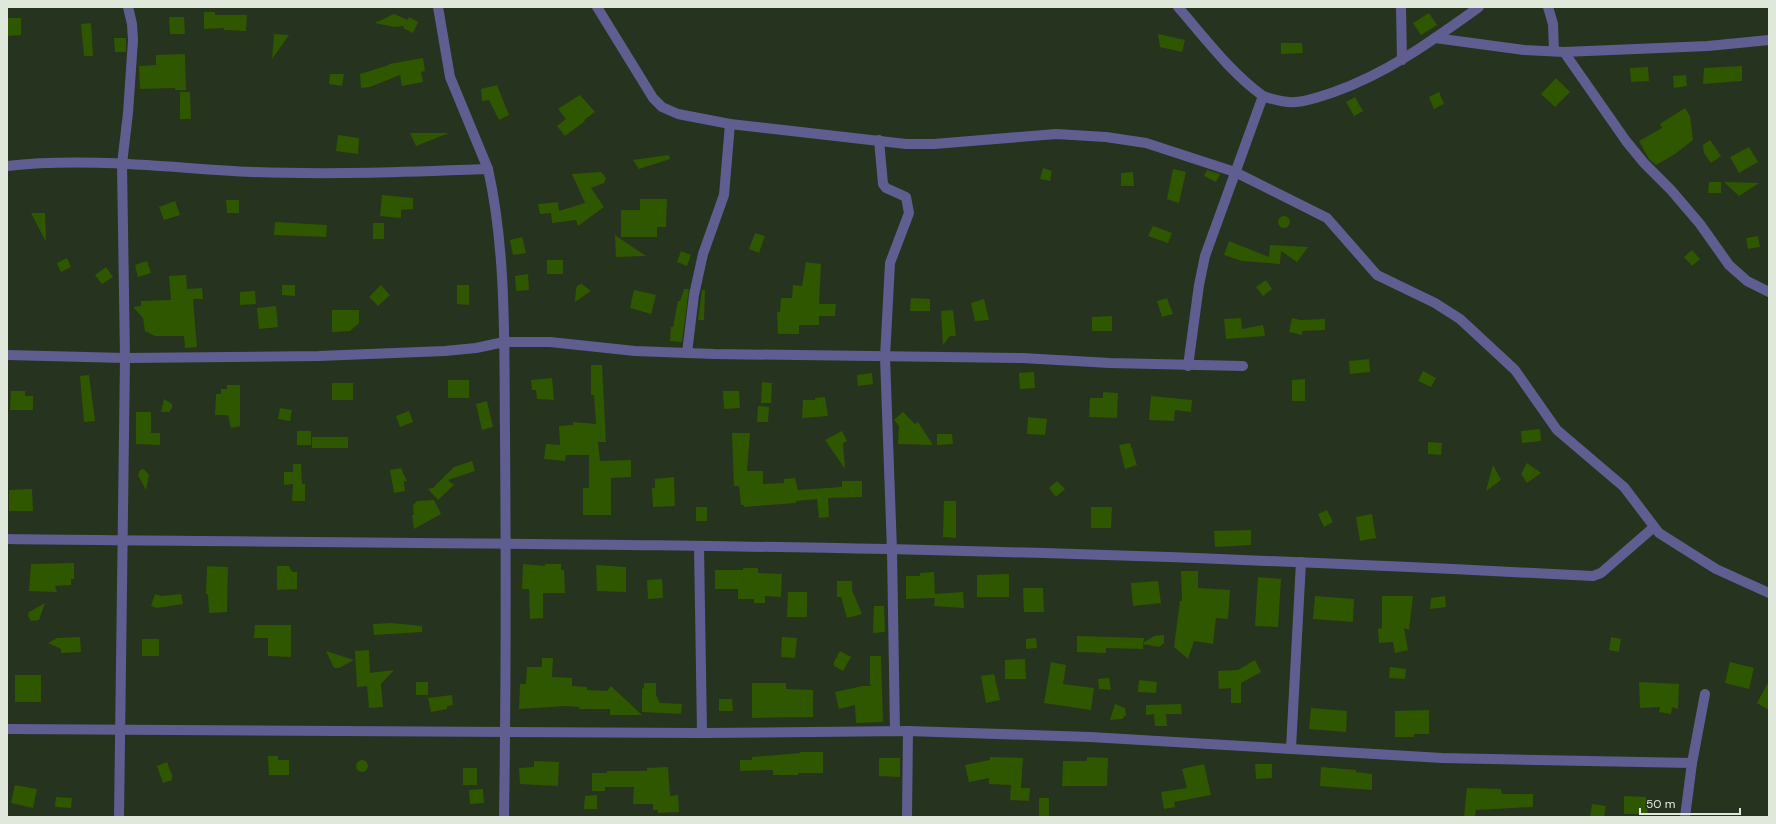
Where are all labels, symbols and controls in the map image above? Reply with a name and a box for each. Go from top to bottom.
scale bar [1640,790,1740,816]
text: 50 m [1646,796,1675,812]

